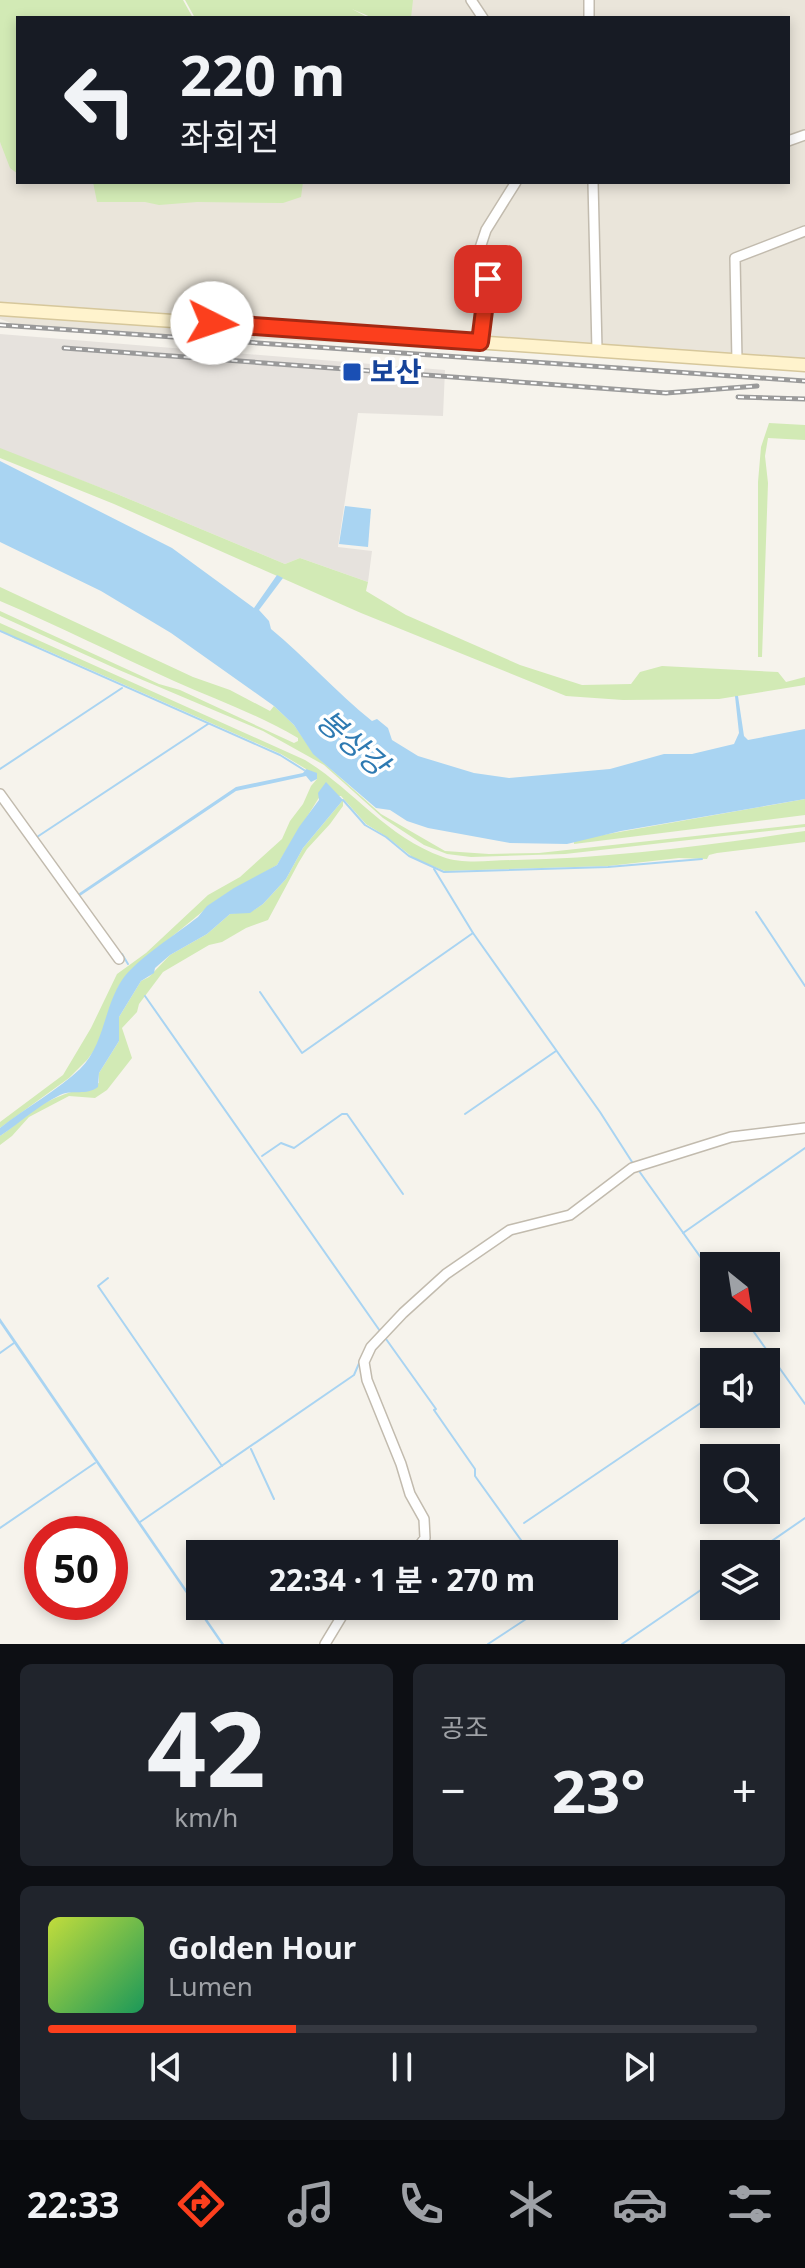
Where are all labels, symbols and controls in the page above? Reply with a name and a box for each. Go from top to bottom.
text: 220 m [180,36,345,112]
icon: left [48,48,152,152]
text: 좌회전 [180,112,279,161]
pin [454,245,522,313]
icon: arrive [466,257,510,301]
position arrow [170,281,254,365]
place label: 보산 [370,352,422,390]
marker: 보산 [341,361,363,383]
water label: 봉상강 [308,699,400,787]
north arrow [700,1252,780,1332]
map controls [700,1252,780,1620]
button: sound [700,1348,780,1428]
button: search [700,1444,780,1524]
speed limit sign: 50 [24,1516,128,1620]
button: layers [700,1540,780,1620]
text: 22:34 · 1 분 · 270 m [269,1559,535,1600]
text: 42 [147,1676,266,1817]
text: 공조 [441,1709,488,1745]
text: 23° [552,1749,646,1831]
text: − [441,1760,466,1820]
text: + [732,1760,757,1820]
text: km/h [174,1799,238,1835]
text: Golden Hour [168,1927,356,1968]
text: Lumen [168,1968,253,2004]
icon: previous [144,2045,188,2089]
icon: pause [380,2045,424,2089]
icon: next [617,2045,661,2089]
icon: directions [173,2176,229,2232]
icon: music [283,2176,339,2232]
icon: phone [393,2176,449,2232]
icon: climate [503,2176,559,2232]
icon: car [612,2176,668,2232]
icon: filters [722,2176,778,2232]
text: 22:33 [27,2180,119,2229]

